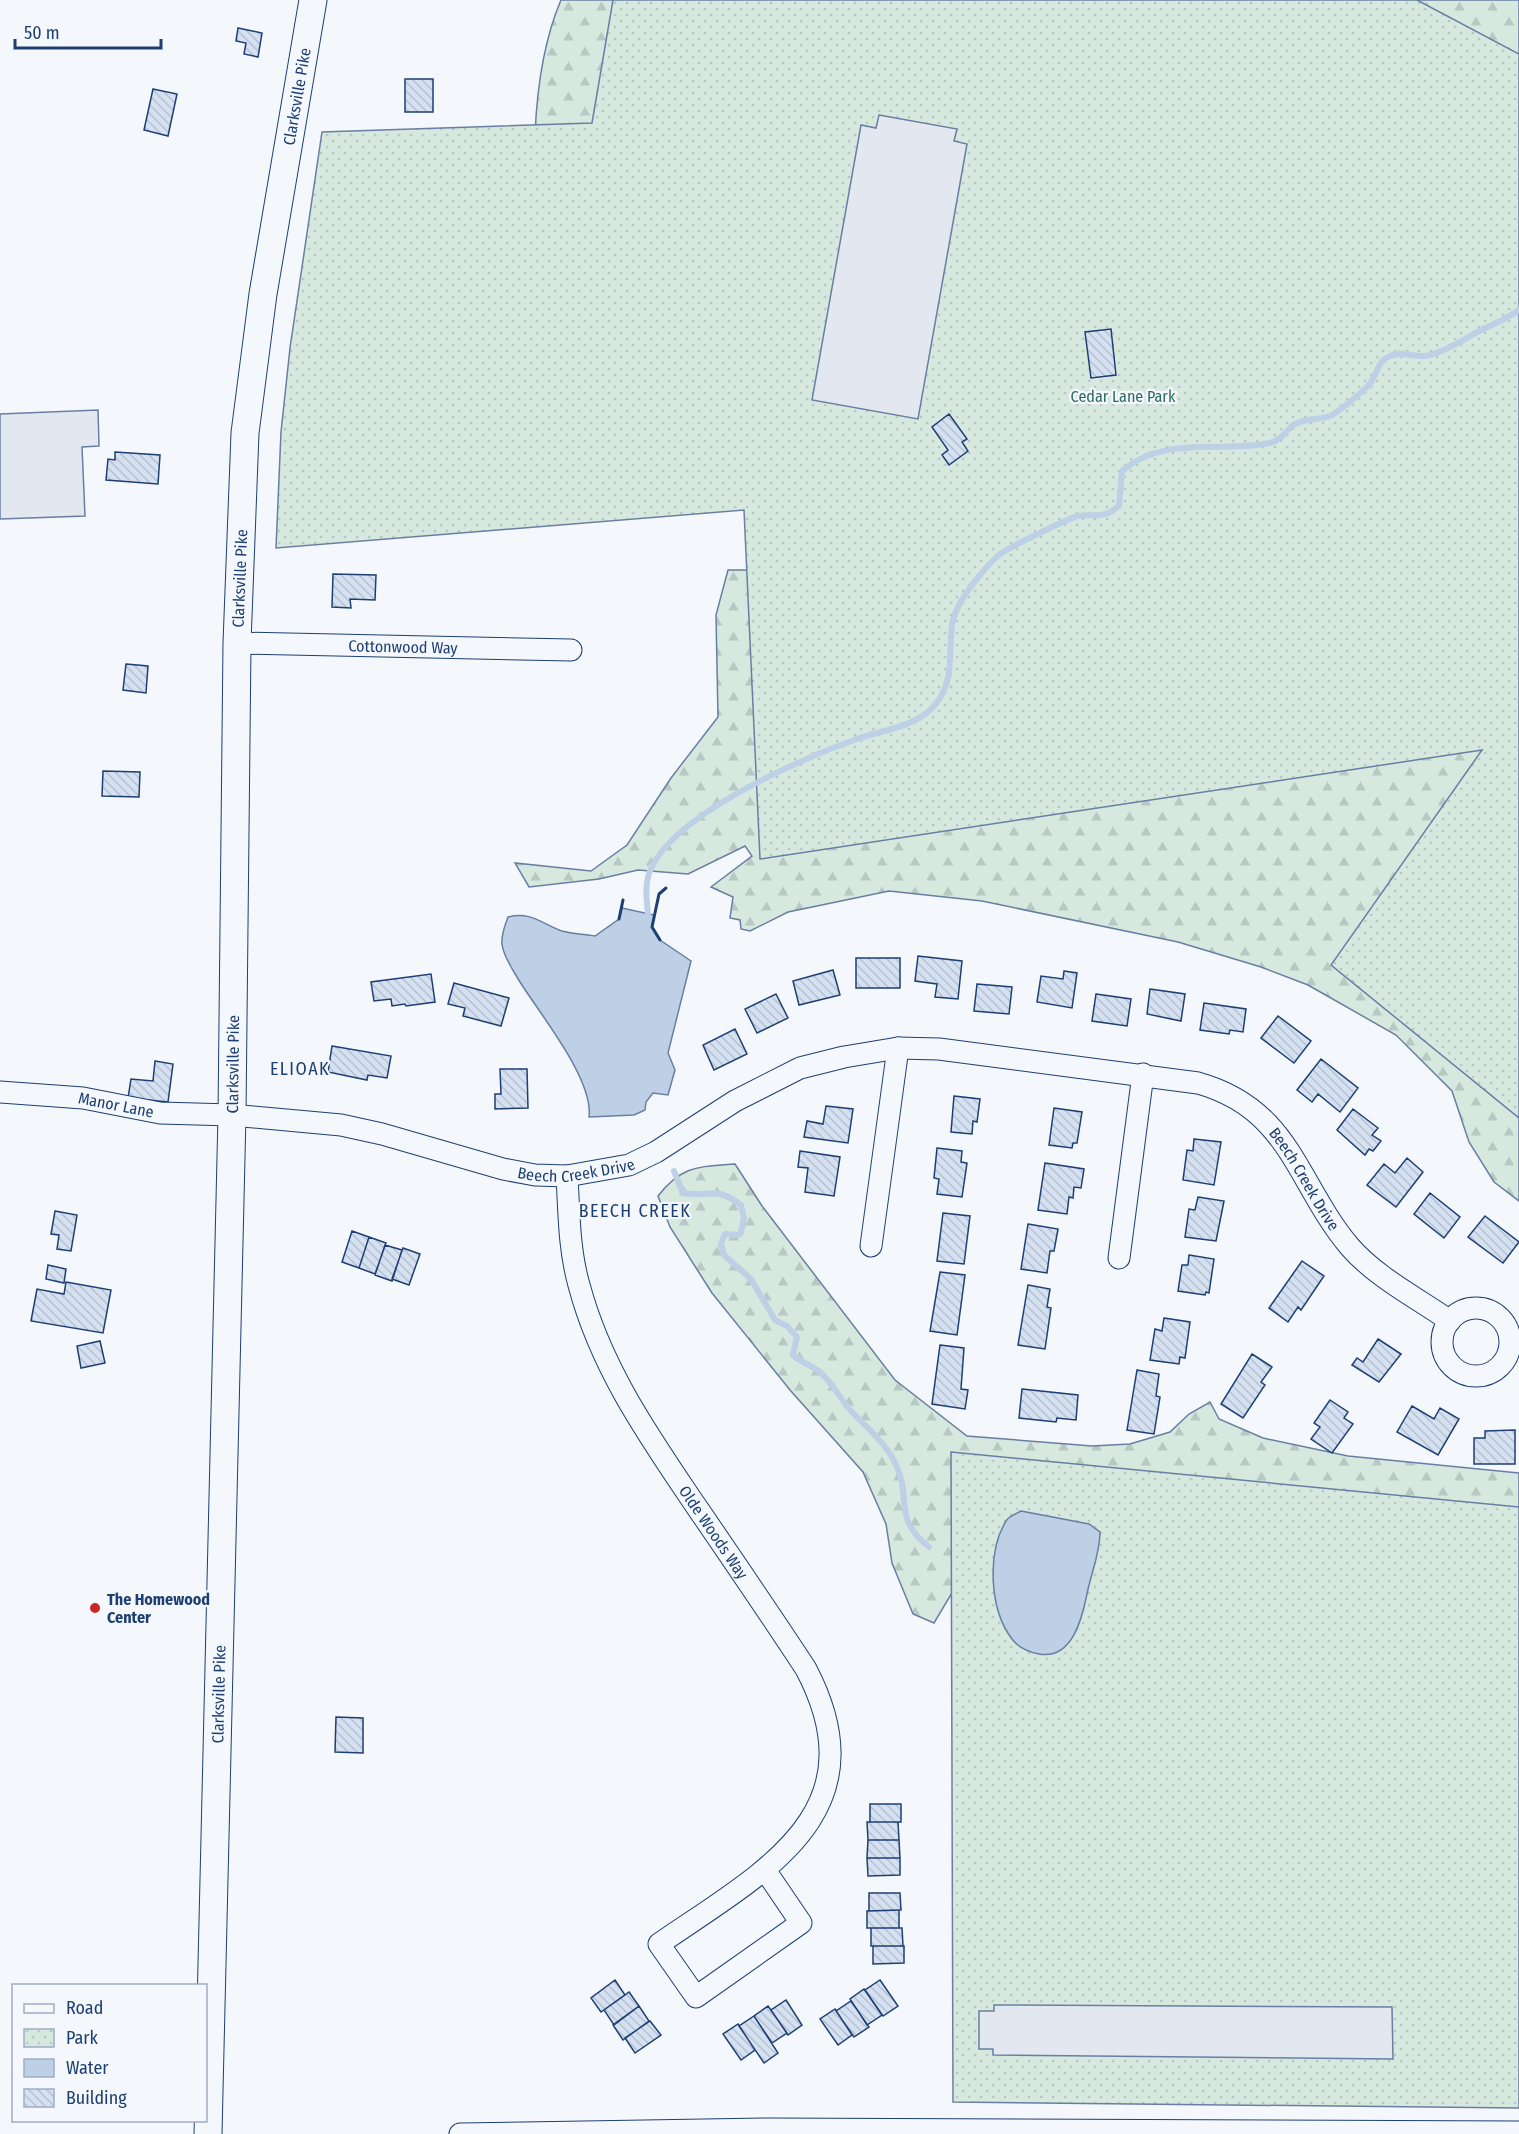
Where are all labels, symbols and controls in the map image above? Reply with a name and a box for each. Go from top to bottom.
scale bar [15,12,160,50]
text: 50 m [24,22,60,44]
street label: Clarksville Pike [279,46,315,147]
park label: Cedar Lane Park [1071,387,1176,406]
street label: Clarksville Pike [229,529,251,628]
street label: Cottonwood Way [348,636,459,658]
street label: Clarksville Pike [223,1015,243,1114]
district label: ELIOAK [270,1058,330,1080]
street label: Manor Lane [77,1088,156,1122]
street label: Beech Creek Drive [1265,1124,1343,1234]
street label: Beech Creek Drive [516,1155,638,1186]
district label: BEECH CREEK [579,1200,691,1222]
street label: Olde Woods Way [675,1482,752,1583]
place label: The Homewood Center [107,1590,210,1627]
marker: The Homewood Center [88,1601,102,1615]
street label: Clarksville Pike [208,1645,230,1744]
legend [12,1984,207,2122]
text: Road [66,1997,103,2019]
text: Park [66,2027,99,2049]
text: Water [66,2057,109,2079]
text: Building [66,2087,127,2109]

